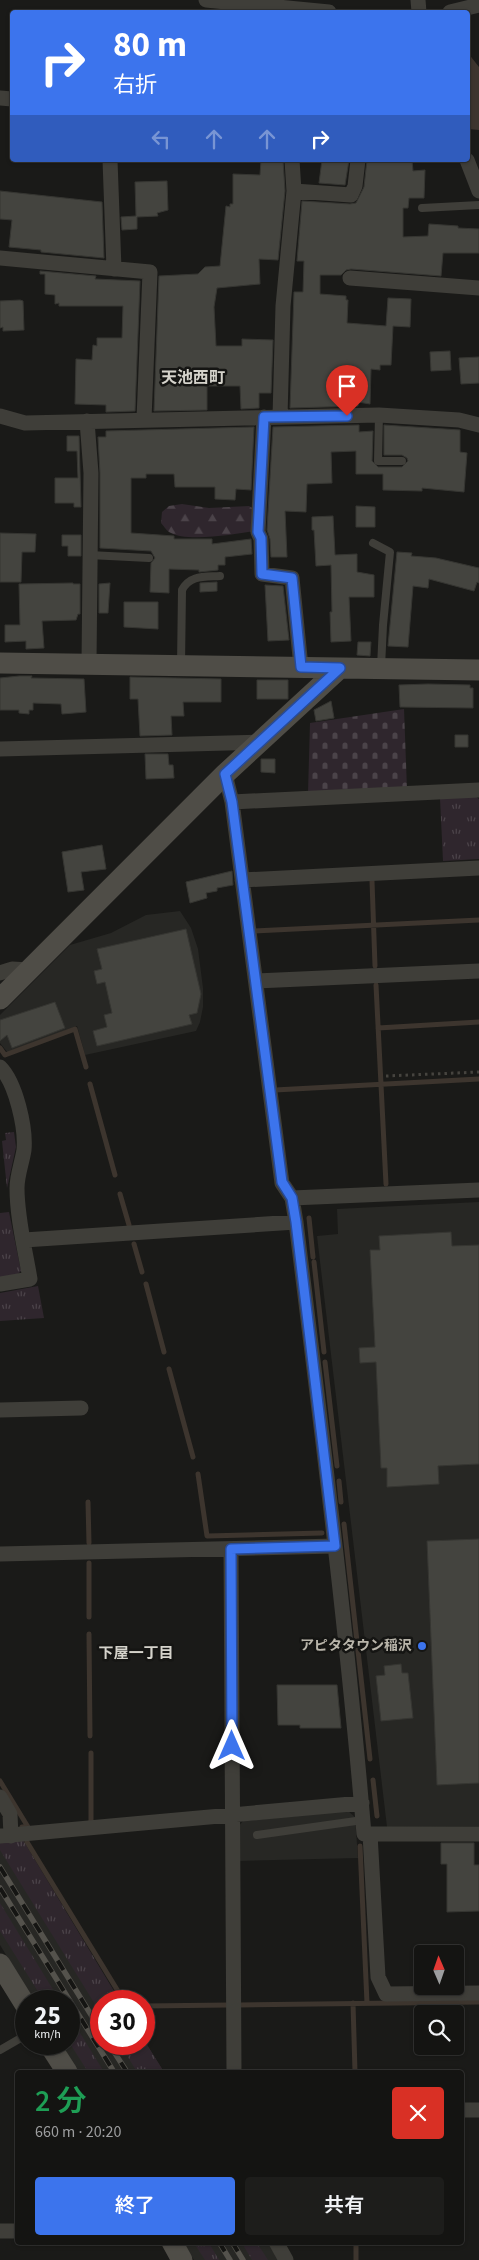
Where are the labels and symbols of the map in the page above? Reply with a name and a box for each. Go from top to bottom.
pin [326,365,368,416]
district label: 天池西町 [161,367,225,389]
place label: アピタタウン稲沢 [300,1636,412,1656]
marker: アピタタウン稲沢 [416,1640,428,1652]
district label: 下屋一丁目 [98,1643,174,1664]
position arrow [205,1719,257,1771]
north arrow [414,1945,464,1995]
speed limit sign: 30 [90,1990,155,2055]

